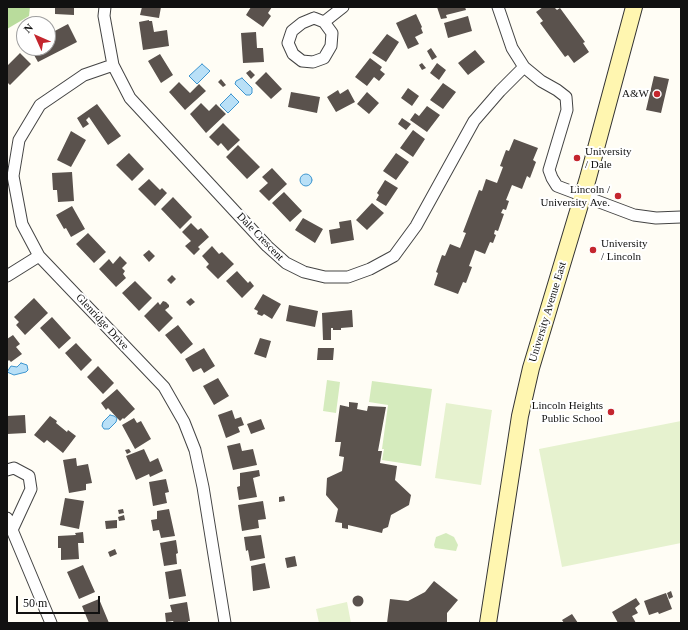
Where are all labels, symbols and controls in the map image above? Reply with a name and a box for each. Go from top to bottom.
north arrow [16,16,56,56]
text: N [21,21,35,35]
place label: A&W [622,87,649,101]
marker: A&W [652,89,662,99]
place label: University / Dale [585,145,631,171]
marker: University / Dale [572,153,582,163]
place label: Lincoln / University Ave. [541,183,610,209]
marker: Lincoln / University Ave. [613,191,623,201]
street label: Dale Crescent [234,210,286,264]
place label: University / Lincoln [601,237,647,263]
marker: University / Lincoln [588,245,598,255]
street label: University Avenue East [526,260,570,364]
street label: Glenridge Drive [73,291,131,353]
place label: Lincoln Heights Public School [532,399,603,425]
marker: Lincoln Heights Public School [606,407,616,417]
scale bar [18,588,102,614]
text: 50 m [23,596,47,610]

